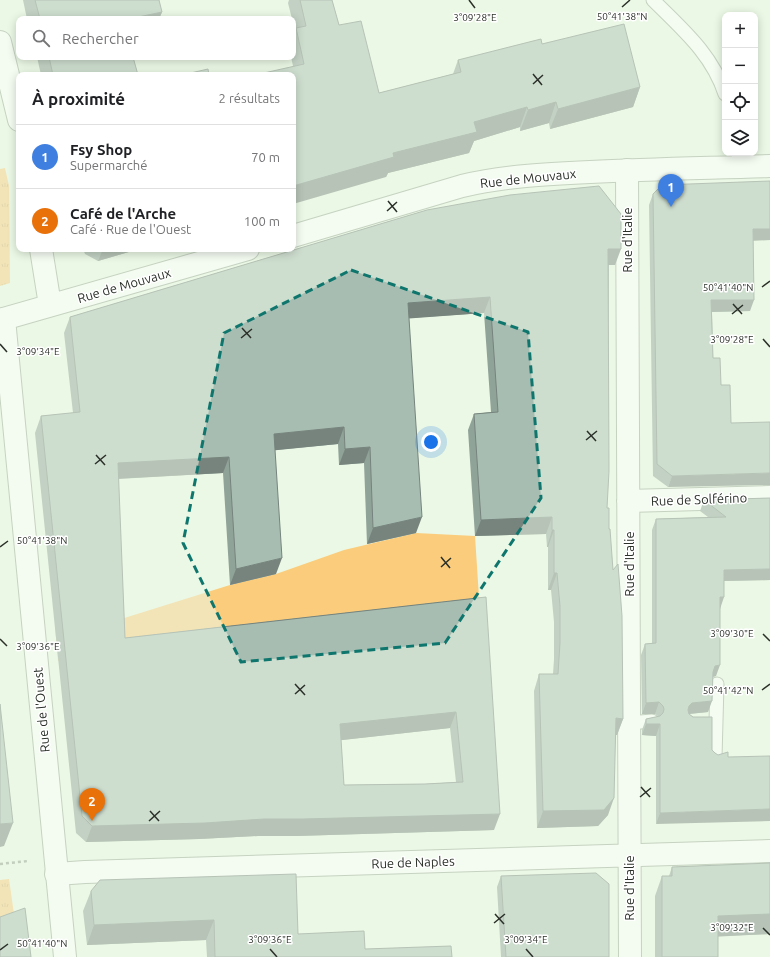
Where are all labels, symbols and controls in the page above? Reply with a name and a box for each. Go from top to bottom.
text: 50°41'38"N [597,11,647,22]
text: 3°09'28"E [453,12,497,23]
map controls [722,12,758,156]
button: + [722,12,758,48]
search box [16,16,296,60]
icon: search [30,27,52,49]
text: Rechercher [62,30,139,47]
button: − [722,48,758,84]
button: locate [722,84,758,120]
text: À proximité [32,89,125,108]
text: 2 résultats [219,91,280,105]
button: layers [722,120,758,156]
text: Fsy Shop [70,141,132,158]
text: 1 [41,150,49,164]
text: 70 m [251,150,280,164]
text: Supermarché [70,158,147,172]
street label: Rue de Mouvaux [479,166,577,190]
pin: 1 [658,174,684,207]
text: Café de l'Arche [70,205,176,222]
street label: Rue d'Italie [620,207,634,273]
text: 2 [41,214,49,228]
text: 100 m [244,214,280,228]
text: Café · Rue de l'Ouest [70,222,191,236]
street label: Rue de Mouvaux [76,265,173,305]
text: 50°41'40"N [703,282,753,293]
text: 3°09'28"E [710,334,754,345]
text: 3°09'34"E [16,346,60,357]
your location [421,432,441,452]
street label: Rue de Solférino [651,490,747,508]
street label: Rue d'Italie [622,531,636,597]
text: 50°41'38"N [17,535,67,546]
text: 3°09'30"E [710,628,754,639]
text: 3°09'36"E [16,641,60,652]
street label: Rue de l'Ouest [30,667,52,753]
text: 50°41'42"N [703,685,753,696]
pin: 2 [79,788,105,821]
street label: Rue de Naples [371,854,455,870]
street label: Rue d'Italie [622,855,636,921]
text: 3°09'32"E [710,922,754,933]
text: 3°09'36"E [248,934,292,945]
text: 3°09'34"E [504,934,548,945]
text: 50°41'40"N [17,938,67,949]

